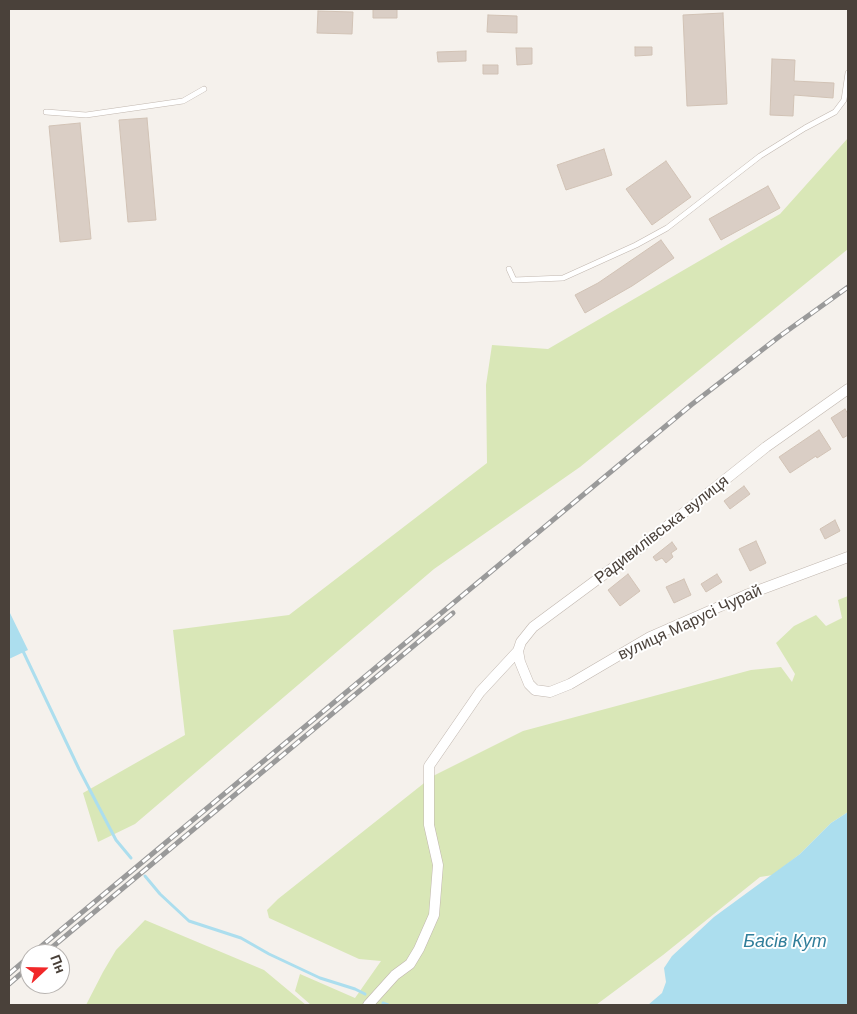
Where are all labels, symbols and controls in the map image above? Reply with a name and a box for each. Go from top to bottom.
street label: Радивилівська вулиця [591,472,733,588]
street label: вулиця Марусі Чурай [615,581,765,665]
water label: Басів Кут [743,931,827,953]
north arrow [20,944,70,994]
text: Пн [47,952,69,976]

